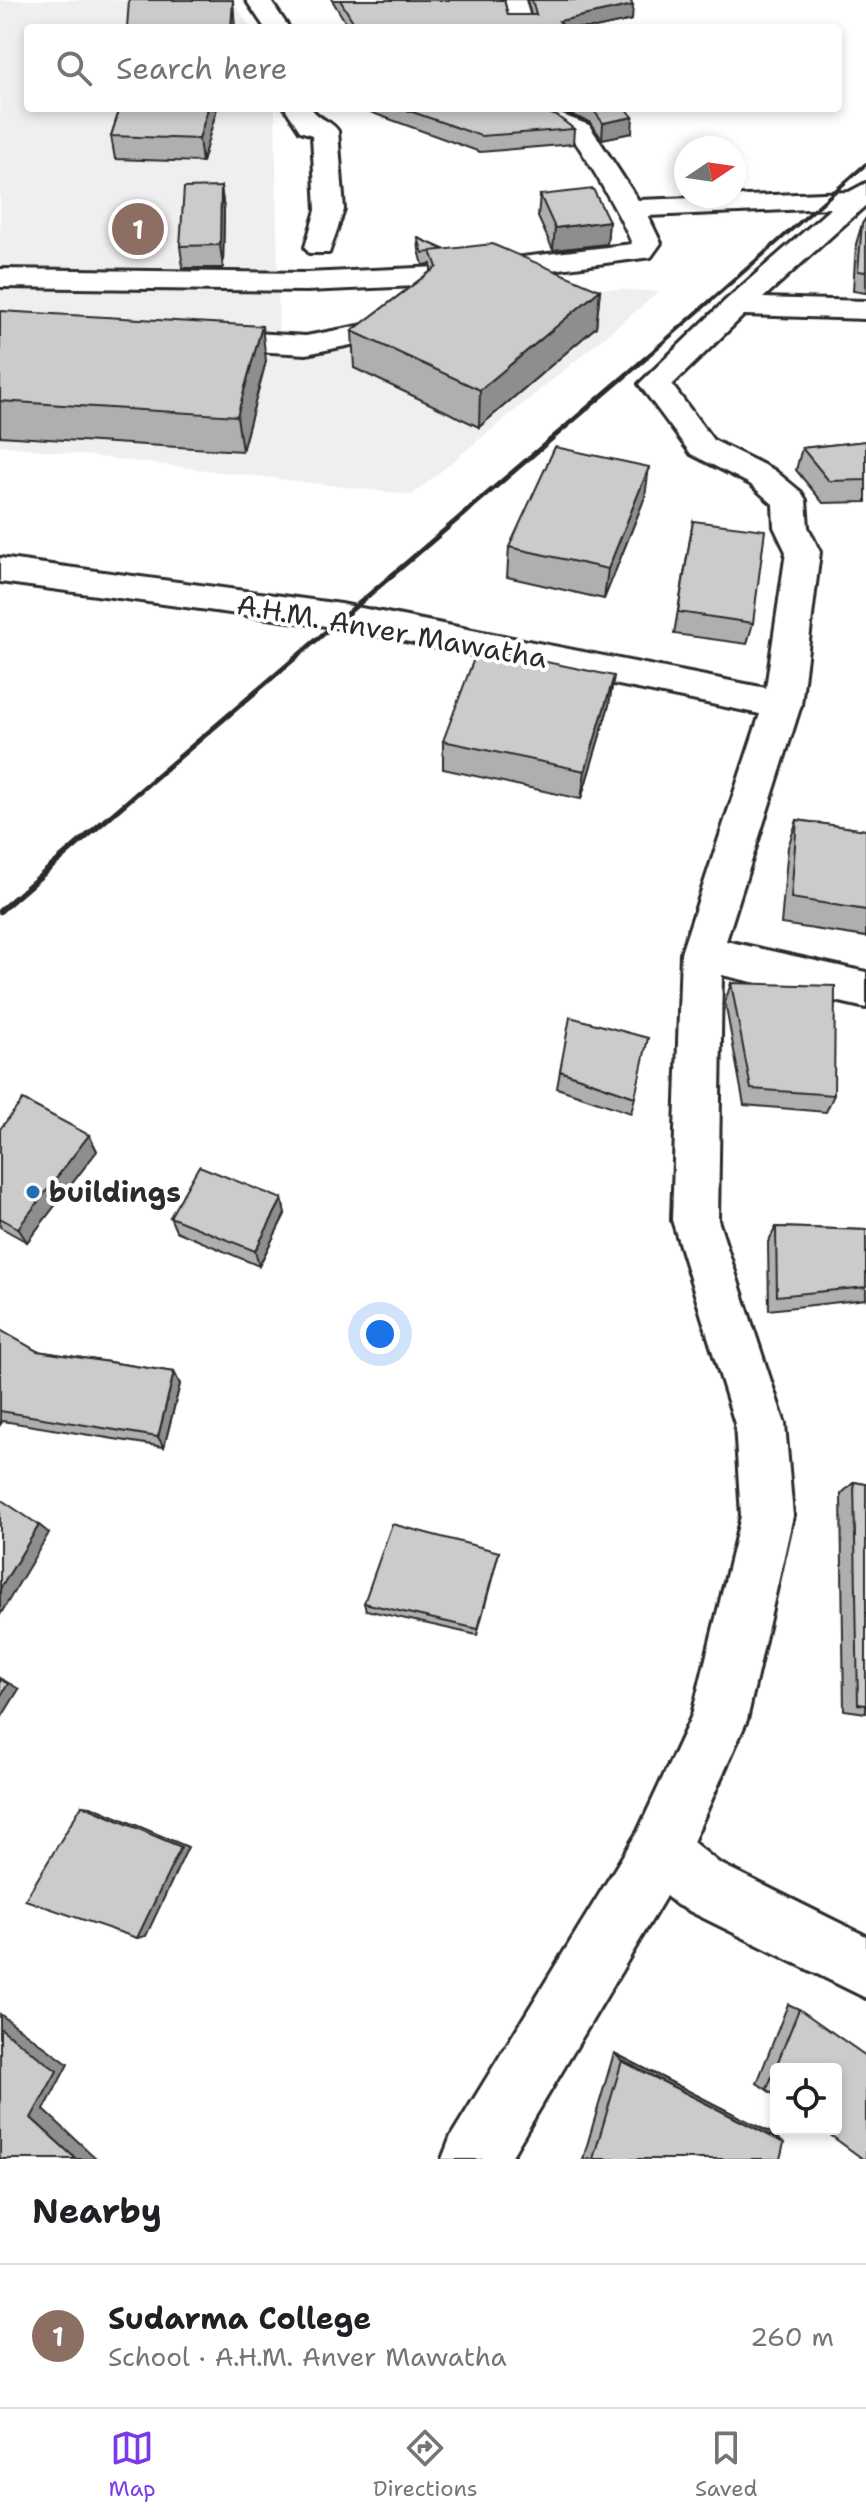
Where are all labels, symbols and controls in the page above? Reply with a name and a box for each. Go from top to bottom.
search box [24,24,842,112]
icon: search [52,46,96,90]
text: Search here [116,48,287,89]
north arrow [674,136,746,208]
pin: 1 [112,199,164,259]
street label: A.H.M. Anver Mawatha [234,585,550,677]
place label: buildings [49,1173,181,1211]
marker: buildings [24,1183,42,1201]
your location [360,1314,400,1354]
map controls [770,2063,842,2135]
button: locate [770,2063,842,2135]
text: Nearby [32,2188,162,2234]
text: Sudarma College [108,2298,371,2339]
text: 1 [52,2319,64,2354]
text: 260 m [750,2319,834,2354]
text: School · A.H.M. Anver Mawatha [108,2339,507,2374]
tab: Map [109,2426,156,2503]
tab: Directions [373,2426,478,2503]
tab: Saved [695,2426,757,2503]

